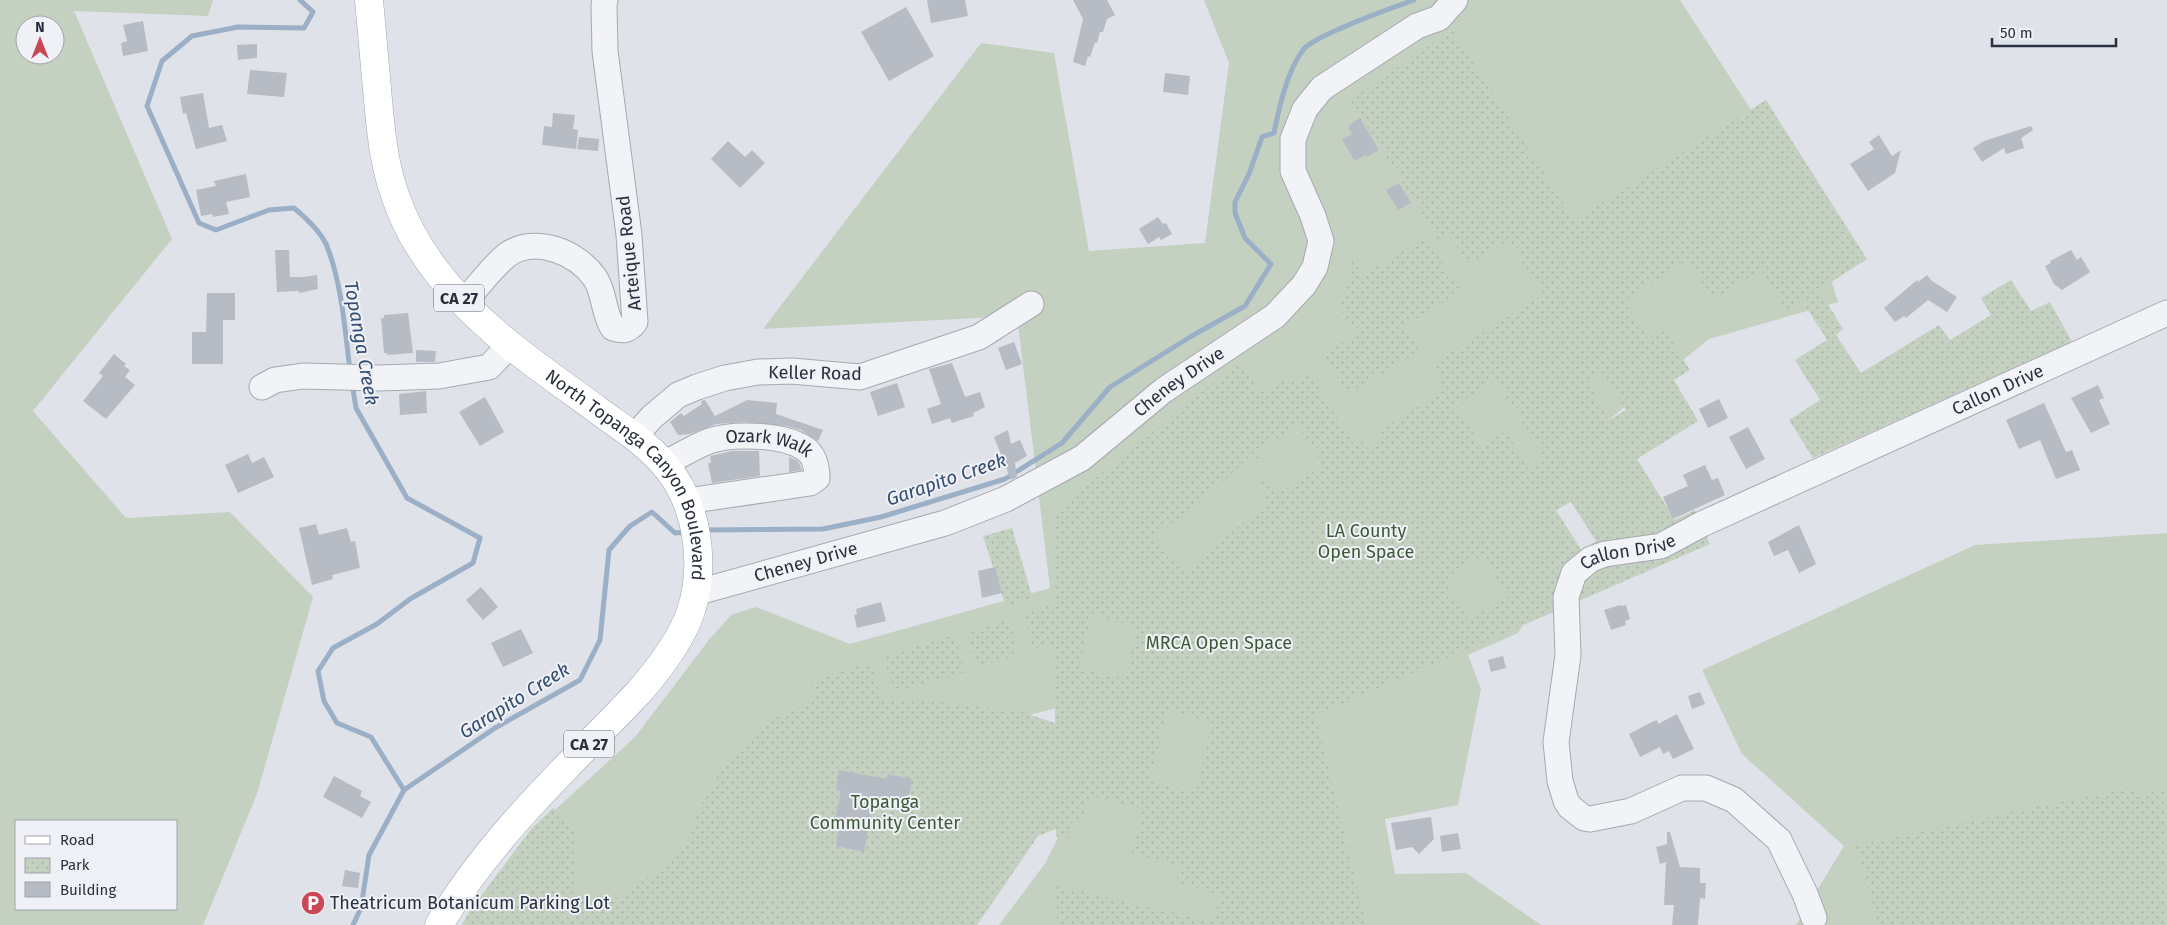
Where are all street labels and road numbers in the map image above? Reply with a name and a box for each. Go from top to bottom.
street label: Arteique Road [612,194,646,312]
road number: CA 27 [434,284,484,312]
street label: Cheney Drive [1129,342,1229,422]
street label: Callon Drive [1948,360,2047,420]
street label: Keller Road [768,361,862,385]
street label: North Topanga Canyon Boulevard [541,365,709,581]
street label: Ozark Walk [724,425,819,462]
street label: Callon Drive [1575,529,1680,575]
street label: Cheney Drive [752,537,860,587]
road number: CA 27 [564,731,614,758]

